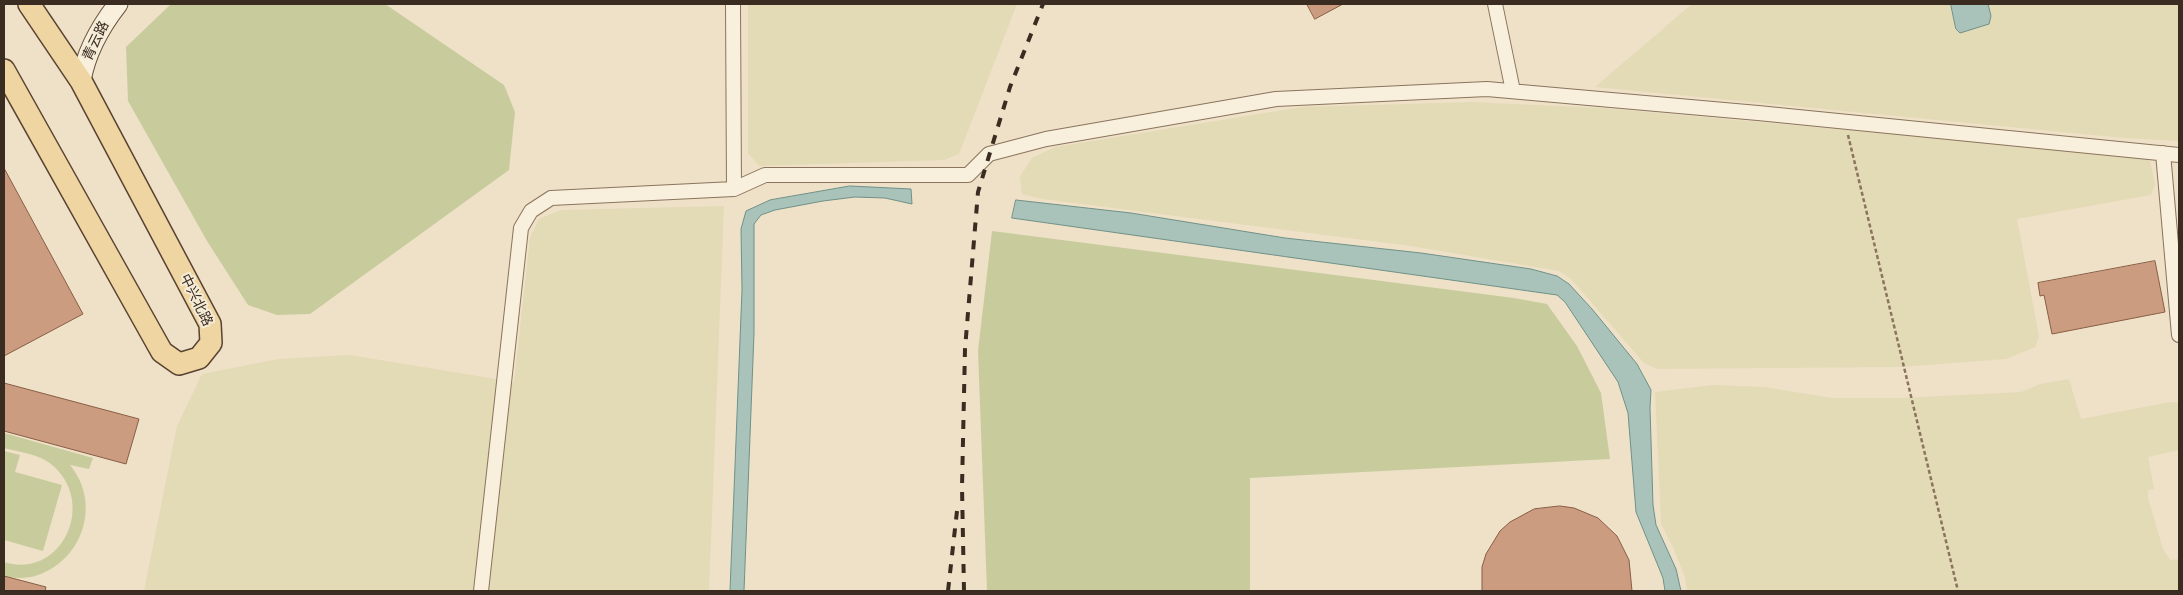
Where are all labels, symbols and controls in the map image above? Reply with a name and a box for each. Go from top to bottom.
street label: 青云路 [79,18,113,64]
street label: 中兴北路 [176,271,216,329]

